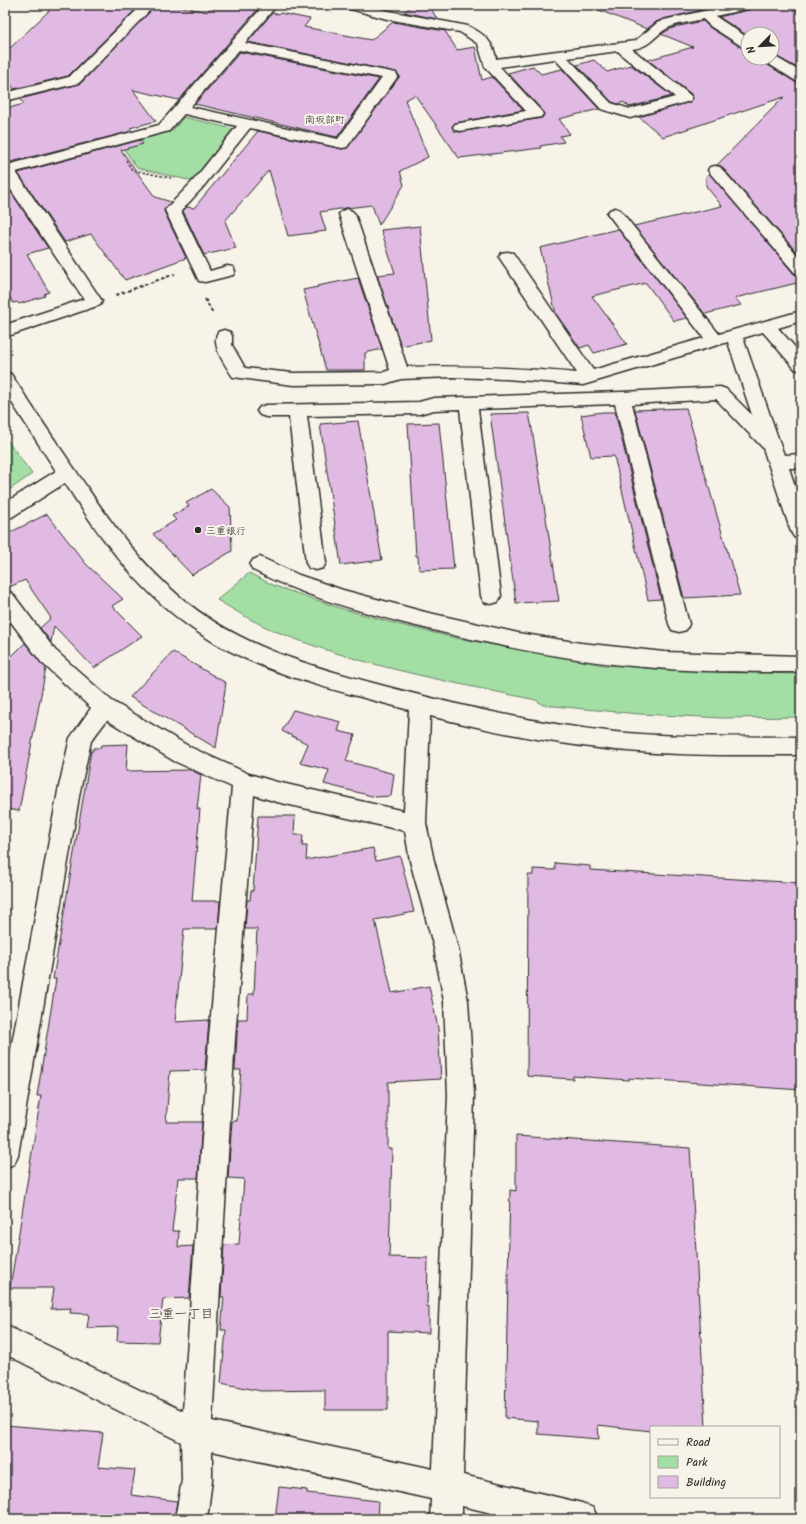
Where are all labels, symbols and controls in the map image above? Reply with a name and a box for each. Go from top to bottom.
north arrow [740,26,780,66]
text: N [742,43,761,56]
district label: 南坂部町 [305,112,345,128]
place label: 三重銀行 [206,523,246,539]
marker: 三重銀行 [193,525,203,535]
district label: 三重一丁目 [148,1304,214,1325]
legend [650,1426,780,1498]
text: Road [686,1433,711,1452]
text: Park [686,1453,708,1472]
text: Building [686,1473,726,1492]

